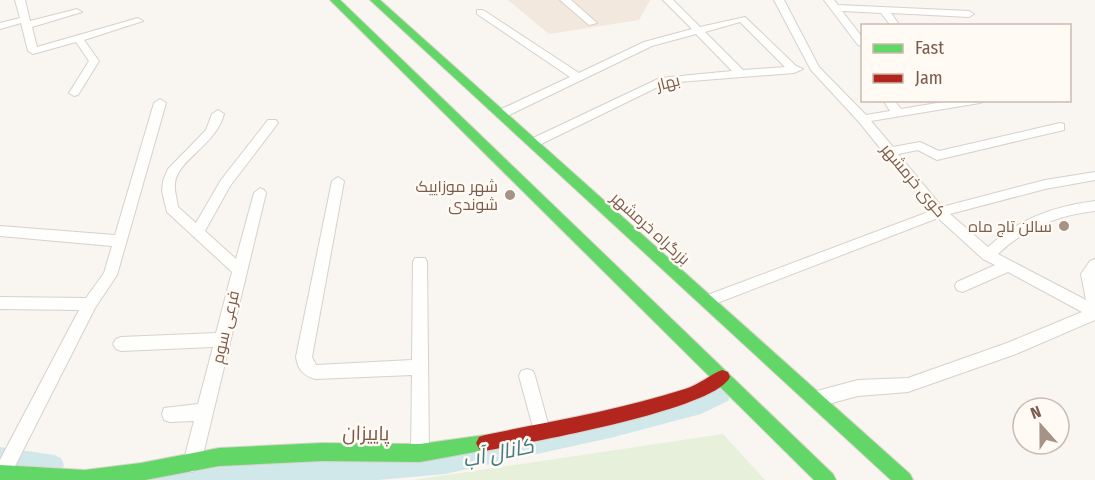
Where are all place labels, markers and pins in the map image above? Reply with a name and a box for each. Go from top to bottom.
place label: شهر موزاییک شوندی [416,177,498,215]
marker: شهر موزاییک شوندی [503,188,517,202]
place label: سالن تاج ماه [968,217,1052,238]
marker: سالن تاج ماه [1057,219,1071,233]

